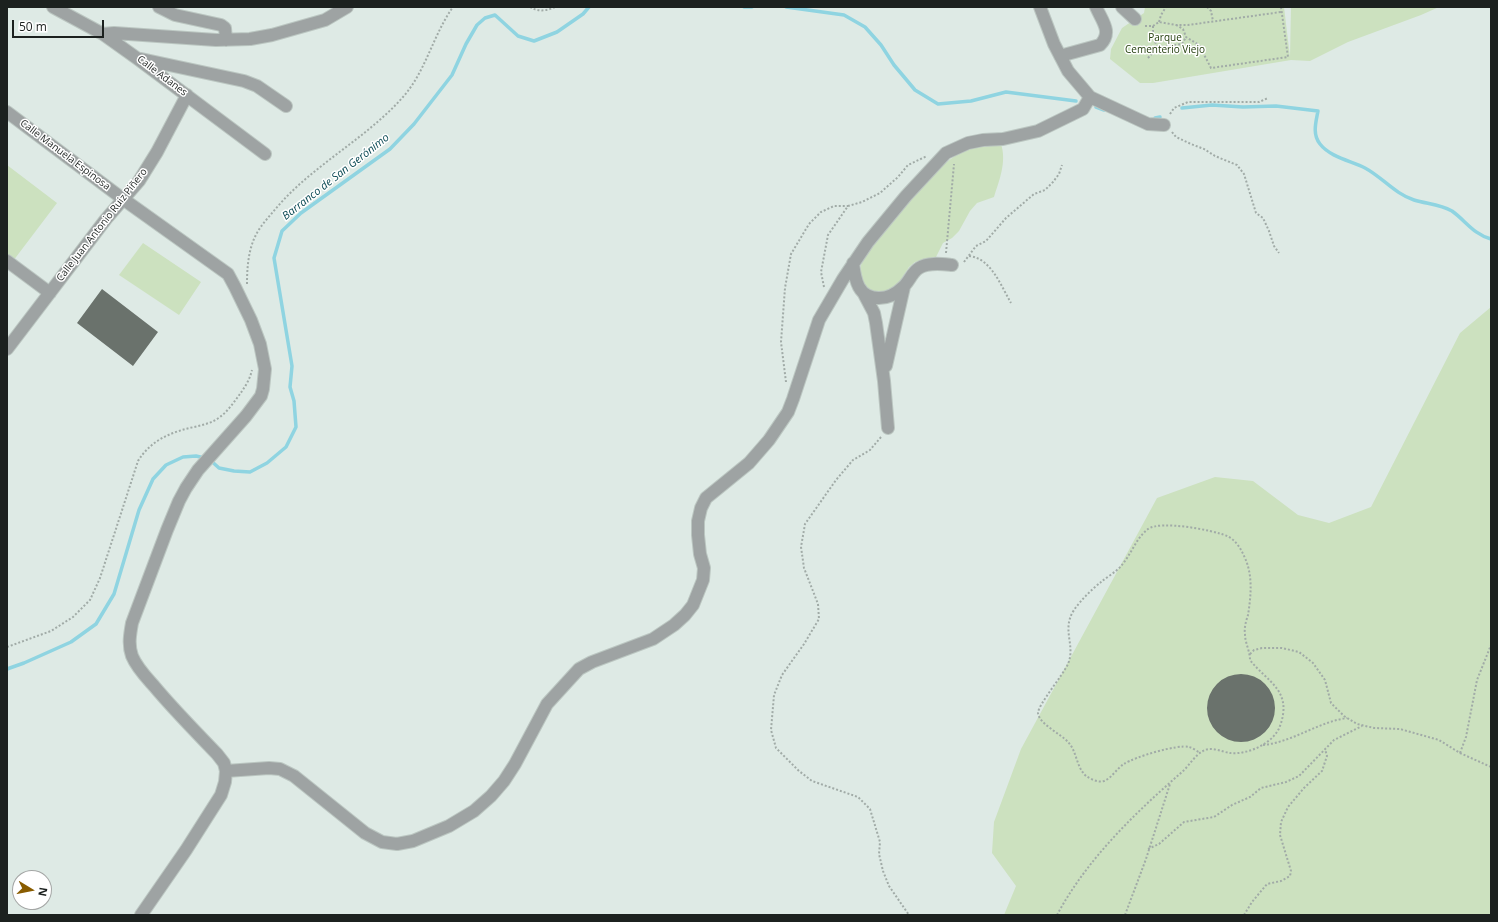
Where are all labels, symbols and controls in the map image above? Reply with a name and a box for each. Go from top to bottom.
scale bar [14,12,106,38]
text: 50 m [19,18,47,35]
park label: Parque Cementerio Viejo [1125,32,1205,56]
street label: Calle Adanes [135,53,189,99]
street label: Calle Manuela Espinosa [18,117,112,193]
water label: Barranco de San Gerónimo [280,131,392,223]
street label: Calle Juan Antonio Ruiz Piñero [54,166,150,284]
north arrow [12,870,52,910]
text: N [35,886,51,898]

